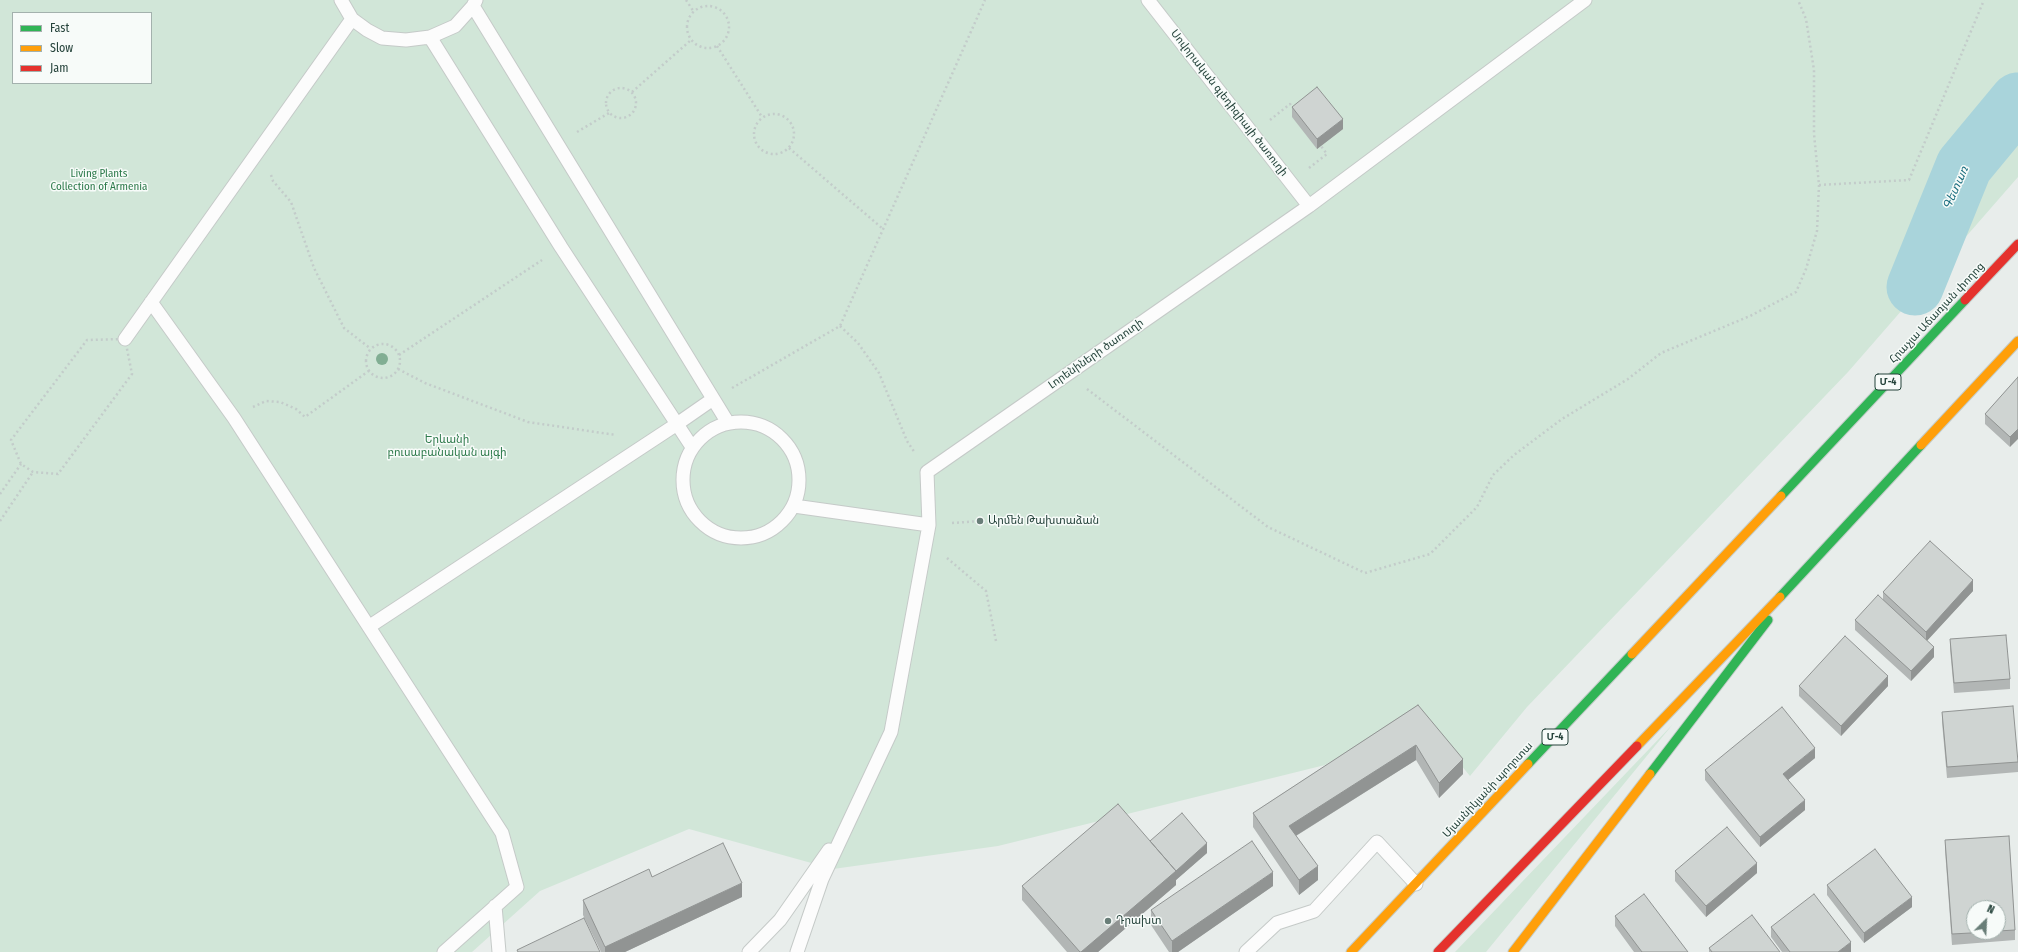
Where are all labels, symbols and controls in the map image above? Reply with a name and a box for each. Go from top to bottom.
legend [12,12,152,84]
text: Fast [50,21,69,35]
street label: Սովորական գլեդիզիայի ծառուղի [1168,27,1290,179]
text: Slow [50,41,73,55]
text: Jam [50,61,68,75]
water label: Գետառ [1940,164,1972,212]
park label: Living Plants Collection of Armenia [51,167,147,193]
street label: Հրաչյա Աճառյան փողոց [1887,260,1987,366]
street label: Լորենիների ծառուղի [1046,316,1146,392]
road number: Մ-4 [1875,374,1901,390]
park label: Երևանի բուսաբանական այգի [387,433,507,459]
place label: Արմեն Թախտաձան [988,514,1099,528]
marker: Արմեն Թախտաձան [975,516,985,526]
road number: Մ-4 [1542,729,1568,745]
street label: Մյասնիկյանի պողոտա [1440,739,1536,841]
north arrow [1966,900,2006,940]
text: N [1985,902,1996,917]
place label: Դրախտ [1116,914,1161,928]
marker: Դրախտ [1103,916,1113,926]

